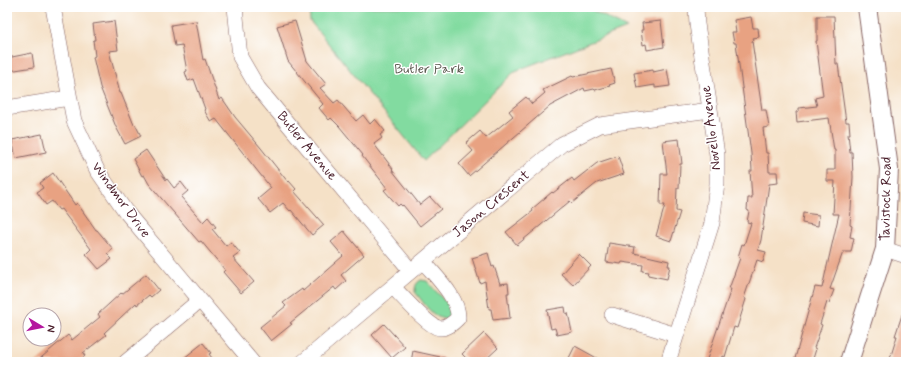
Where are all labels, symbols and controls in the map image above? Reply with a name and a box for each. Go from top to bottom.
park label: Butler Park [394,60,464,78]
street label: Novello Avenue [697,84,725,171]
street label: Butler Avenue [273,108,341,185]
street label: Tavistock Road [876,157,896,241]
street label: Windmor Drive [87,159,155,241]
street label: Jason Crescent [449,166,534,242]
north arrow [22,307,62,347]
text: N [43,324,58,333]

